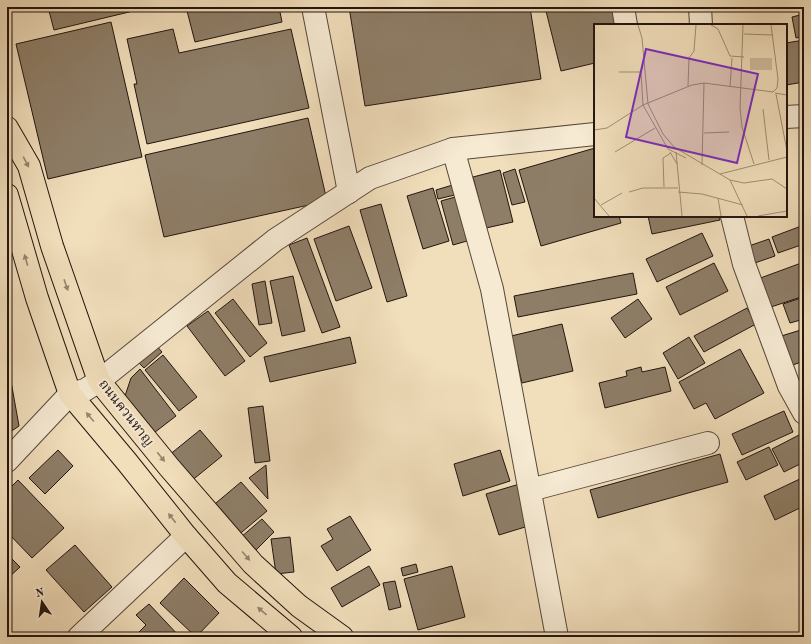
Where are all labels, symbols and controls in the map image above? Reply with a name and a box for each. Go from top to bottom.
inset map [594,24,787,217]
one-way arrow [23,156,30,167]
one-way arrow [23,254,29,266]
one-way arrow [63,280,69,292]
street label: ถนนควนหาญ [96,377,156,449]
one-way arrow [85,412,94,423]
one-way arrow [157,452,166,463]
one-way arrow [167,513,176,524]
one-way arrow [241,551,251,561]
north arrow [22,582,62,622]
text: N [35,587,46,600]
one-way arrow [256,607,267,616]

